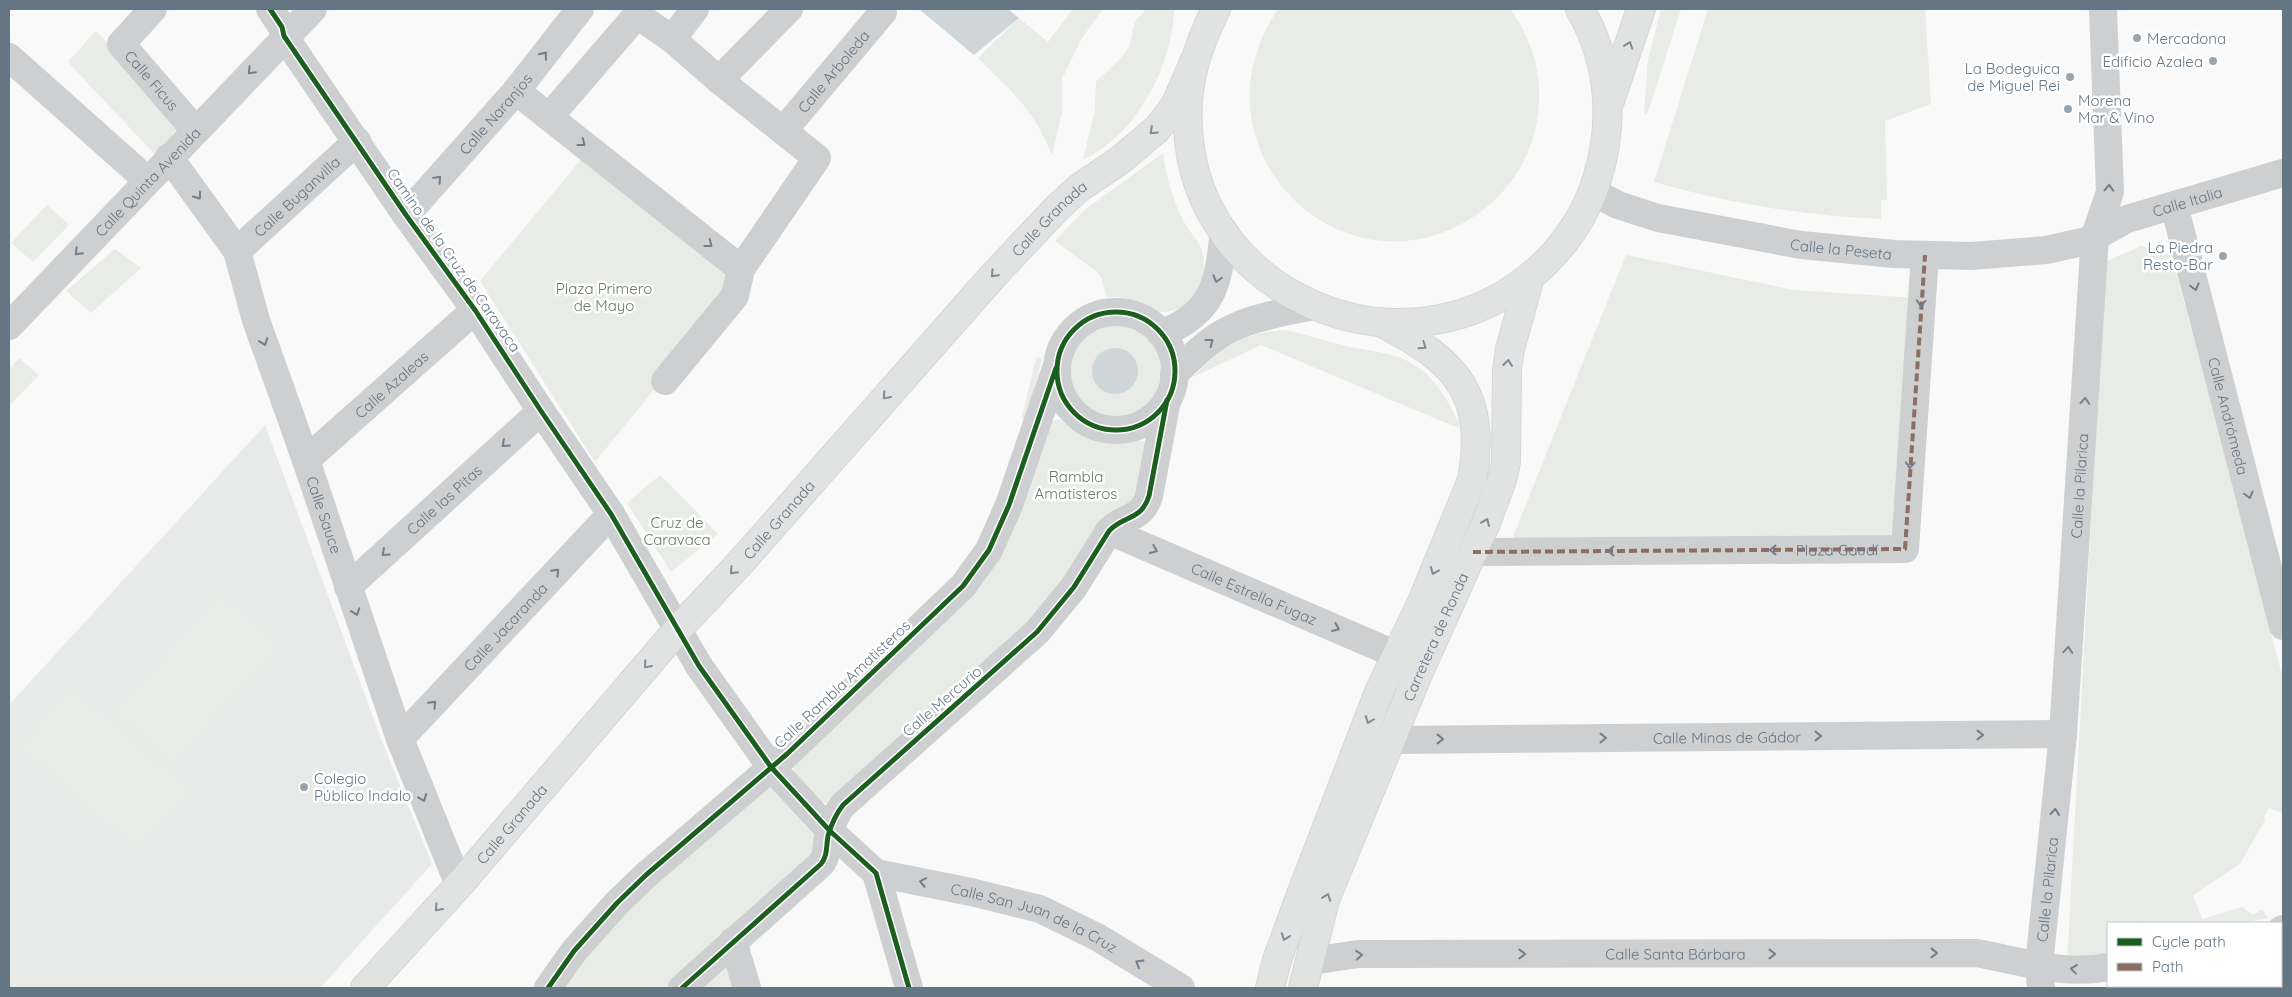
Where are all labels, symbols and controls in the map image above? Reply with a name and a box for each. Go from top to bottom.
street label: Calle Arboleda [793,26,873,116]
place label: Mercadona [2147,29,2226,48]
marker: Mercadona [2131,32,2143,44]
one-way arrow [1623,41,1633,49]
street label: Calle Ficus [121,46,183,114]
one-way arrow [538,52,546,61]
place label: Edificio Azalea [2103,52,2203,71]
marker: Edificio Azalea [2207,55,2219,67]
place label: La Bodeguica de Miguel Rei [1965,59,2060,95]
one-way arrow [248,66,257,75]
street label: Calle Naranjos [455,69,536,158]
marker: La Bodeguica de Miguel Rei [2064,71,2076,83]
place label: Morena Mar & Vino [2078,91,2155,127]
marker: Morena Mar & Vino [2062,103,2074,115]
street label: Calle Quinta Avenida [91,123,204,240]
one-way arrow [1150,125,1159,134]
one-way arrow [576,137,585,145]
street label: Calle Buganvilla [250,152,344,241]
street label: Camino de la Cruz de Caravaca [383,164,525,356]
one-way arrow [433,175,442,184]
street label: Calle Granada [1007,176,1090,260]
street label: Calle Italia [2150,182,2225,220]
one-way arrow [2103,184,2114,192]
one-way arrow [192,191,201,200]
street label: Calle la Peseta [1789,234,1893,263]
one-way arrow [704,238,713,247]
place label: La Piedra Resto-Bar [2143,238,2213,274]
one-way arrow [75,247,84,256]
marker: La Piedra Resto-Bar [2217,250,2229,262]
one-way arrow [991,269,1000,278]
one-way arrow [1212,275,1223,284]
park label: Plaza Primero de Mayo [556,279,652,315]
one-way arrow [2189,282,2200,291]
one-way arrow [1916,299,1927,307]
one-way arrow [258,338,268,346]
one-way arrow [1204,339,1213,347]
one-way arrow [1417,340,1426,349]
street label: Calle Azaleas [350,347,432,422]
street label: Calle Andrómeda [2204,355,2253,477]
one-way arrow [1502,359,1513,367]
one-way arrow [884,390,892,399]
one-way arrow [2079,396,2090,404]
street label: Calle la Pilarica [2066,433,2092,539]
one-way arrow [501,438,510,447]
street label: Calle las Pitas [402,460,486,539]
one-way arrow [1905,462,1916,470]
park label: Rambla Amatisteros [1035,467,1117,503]
street label: Calle Sauce [303,474,346,556]
street label: Calle Granada [739,476,818,563]
one-way arrow [2243,490,2254,499]
park label: Cruz de Caravaca [643,513,711,549]
one-way arrow [1480,518,1491,527]
street label: Plaza Gaudí [1796,540,1879,559]
one-way arrow [1149,544,1158,555]
one-way arrow [1769,545,1777,555]
one-way arrow [1607,546,1614,556]
one-way arrow [381,547,390,556]
street label: Calle Estrella Fugaz [1188,558,1320,629]
one-way arrow [730,565,739,574]
one-way arrow [1430,566,1441,575]
one-way arrow [550,569,559,578]
street label: Carretera de Ronda [1398,570,1472,704]
street label: Calle Jacaranda [459,578,551,675]
one-way arrow [351,607,361,616]
street label: Calle Rambla Amatisteros [770,616,914,752]
one-way arrow [1331,622,1340,633]
one-way arrow [2063,646,2074,654]
one-way arrow [644,660,653,669]
street label: Calle Mercurio [898,661,986,741]
one-way arrow [427,700,436,709]
one-way arrow [1364,715,1375,724]
street label: Calle Minas de Gádor [1653,727,1801,747]
one-way arrow [1977,730,1985,740]
one-way arrow [1814,731,1822,741]
one-way arrow [1600,733,1607,743]
one-way arrow [1437,734,1445,744]
place label: Colegio Público Indalo [314,769,411,805]
street label: Calle Granada [472,780,551,868]
marker: Colegio Público Indalo [298,781,310,793]
one-way arrow [417,793,428,802]
one-way arrow [2049,808,2060,816]
street label: Calle la Pilarica [2032,836,2062,943]
one-way arrow [919,877,928,888]
street label: Calle San Juan de la Cruz [949,879,1121,957]
one-way arrow [1321,893,1331,902]
one-way arrow [435,902,444,911]
legend [2107,922,2282,987]
one-way arrow [1281,932,1291,940]
text: Cycle path [2152,932,2226,951]
street label: Calle Santa Bárbara [1605,944,1746,963]
one-way arrow [1768,948,1776,959]
one-way arrow [1931,948,1939,958]
one-way arrow [1356,949,1364,960]
one-way arrow [1518,949,1526,959]
text: Path [2152,957,2184,976]
one-way arrow [1135,959,1144,969]
one-way arrow [2069,965,2078,975]

